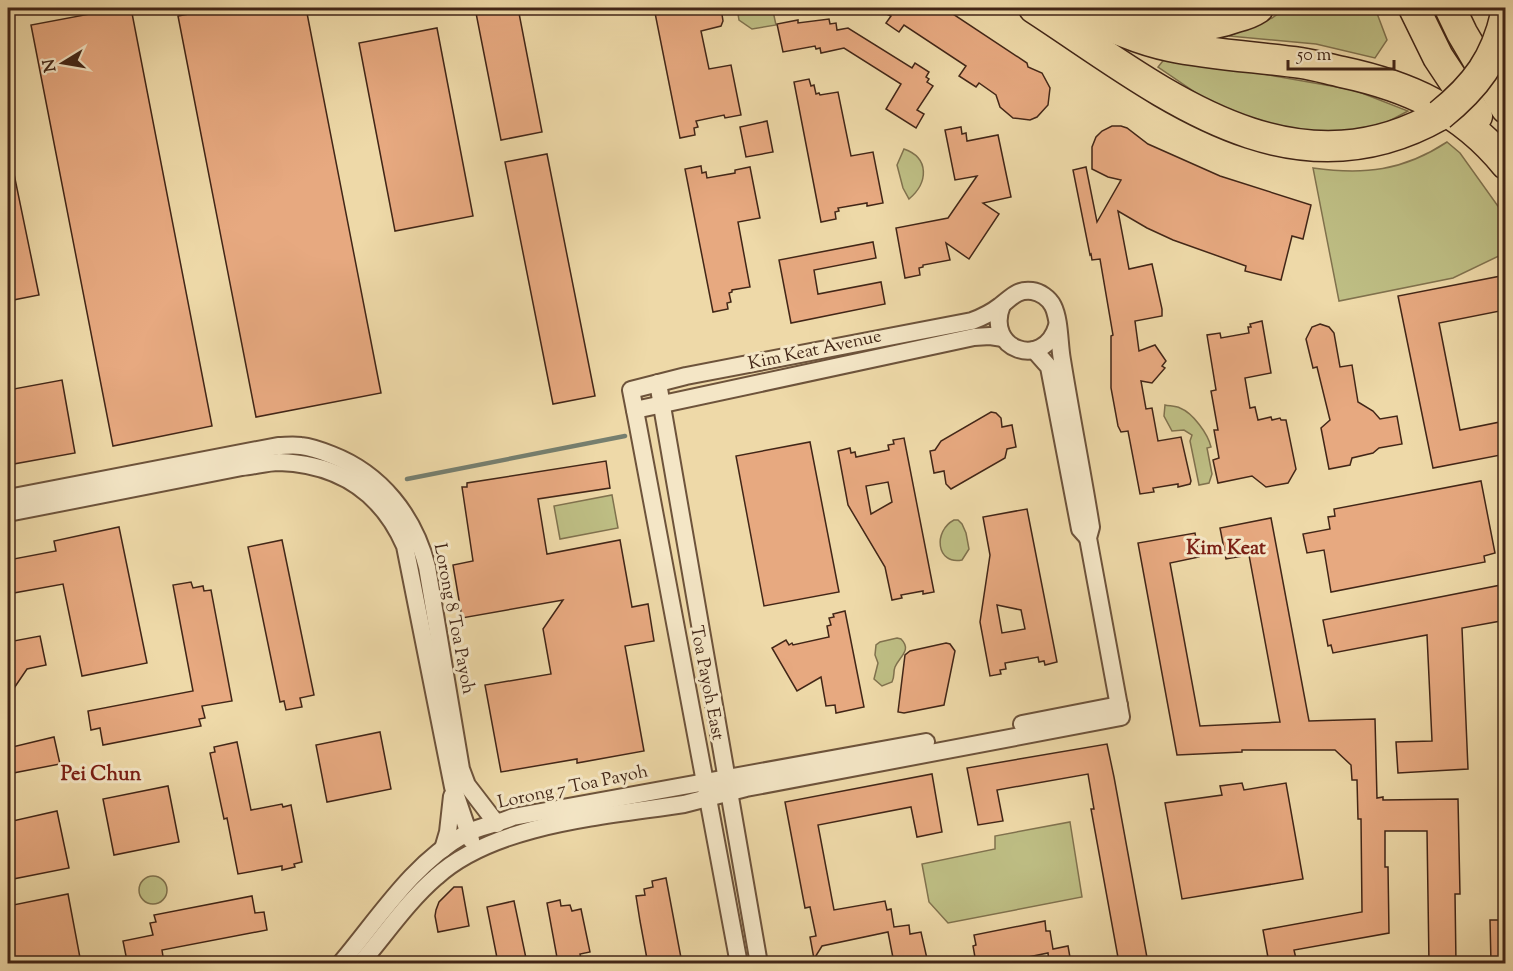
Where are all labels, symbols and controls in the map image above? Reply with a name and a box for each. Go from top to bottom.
north arrow [33,33,93,93]
scale bar [1288,33,1394,71]
text: 50 m [1296,43,1332,69]
text: N [38,57,63,74]
street label: Kim Keat Avenue [746,324,884,378]
district label: Kim Keat [1186,535,1266,564]
street label: Lorong 8 Toa Payoh [426,541,480,697]
street label: Toa Payoh East [682,624,730,742]
street label: Lorong 7 Toa Payoh [495,759,651,817]
district label: Pei Chun [61,761,142,790]

